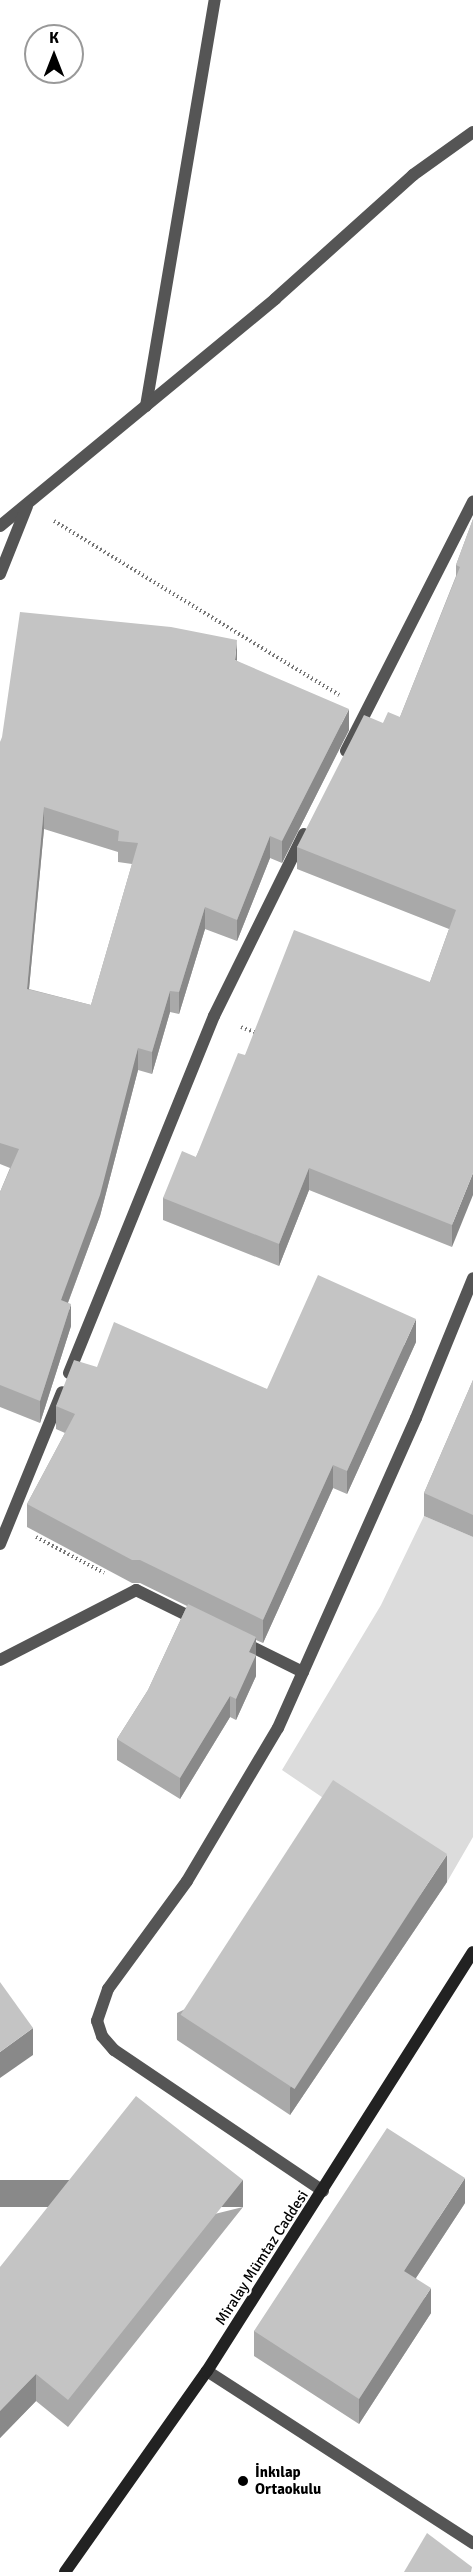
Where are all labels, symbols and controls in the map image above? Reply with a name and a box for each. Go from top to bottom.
north arrow [24,24,84,84]
text: K [49,28,59,48]
street label: Miralay Mümtaz Caddesi [212,2187,312,2329]
place label: İnkılap Ortaokulu [255,2463,321,2498]
marker: İnkılap Ortaokulu [236,2474,250,2488]

